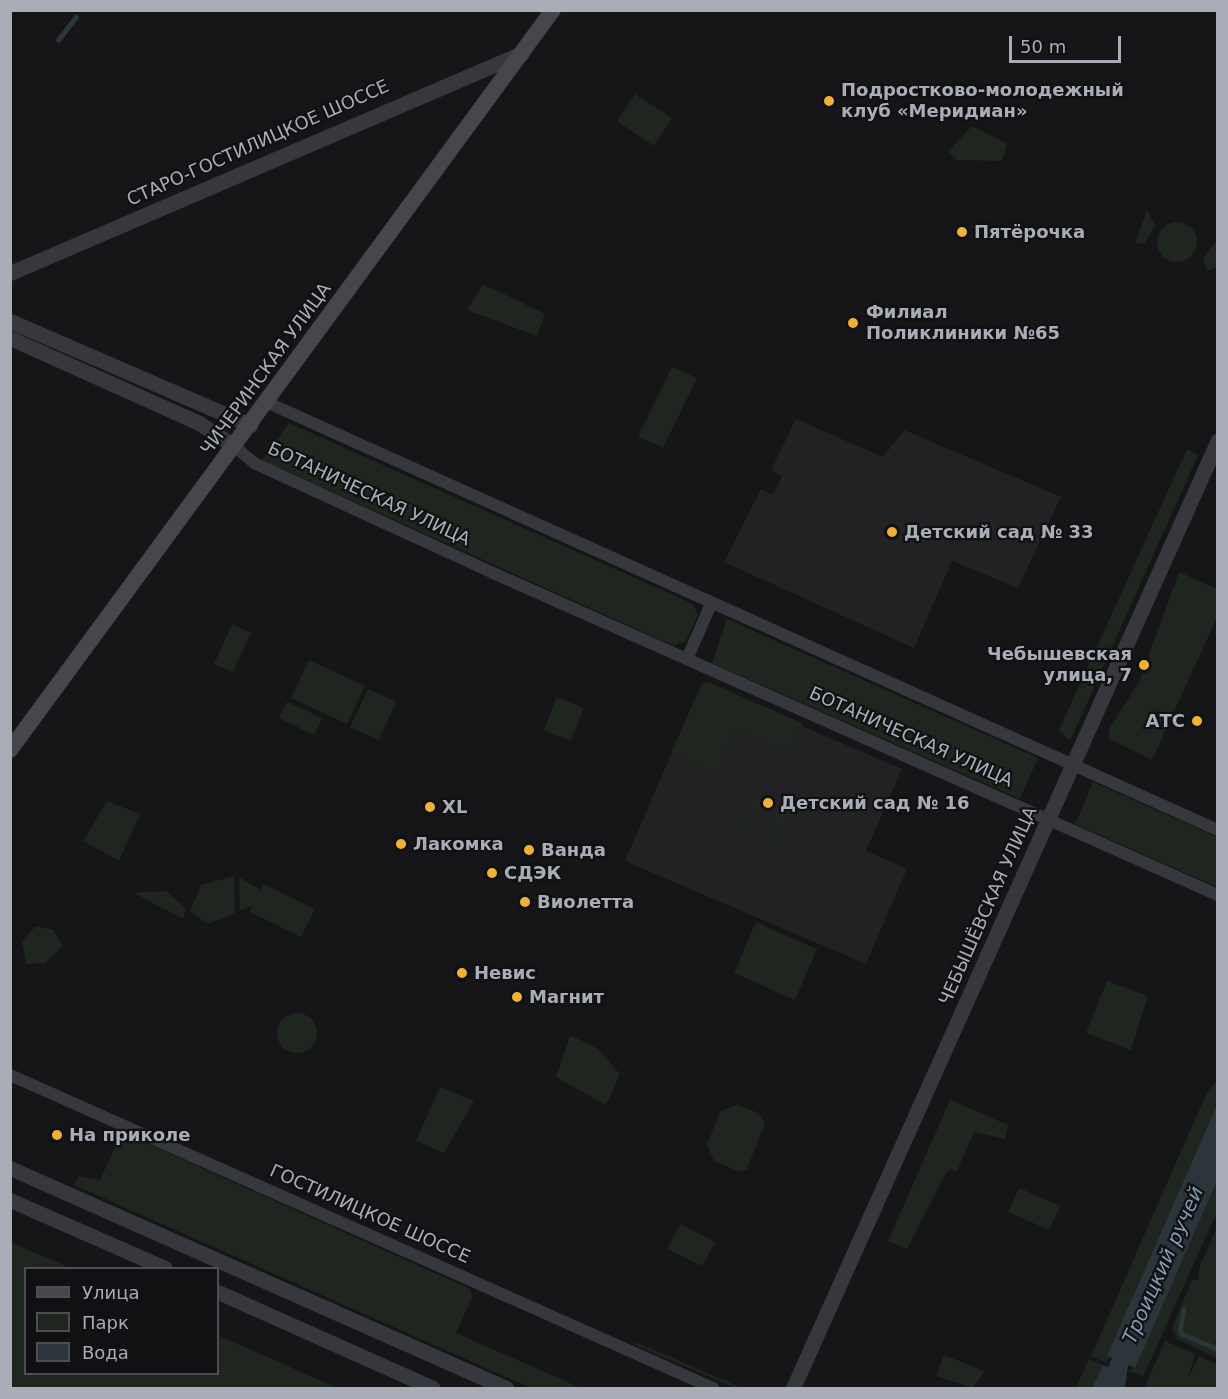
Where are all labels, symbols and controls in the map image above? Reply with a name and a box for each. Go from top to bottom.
scale bar [1012,24,1124,62]
text: 50 m [1020,36,1066,57]
street label: СТАРО-ГОСТИЛИЦКОЕ ШОССЕ [124,75,392,211]
place label: Подростково-молодежный клуб «Меридиан» [841,80,1124,122]
marker: Подростково-молодежный клуб «Меридиан» [822,94,836,108]
place label: Пятёрочка [974,221,1085,243]
marker: Пятёрочка [955,225,969,239]
street label: ЧИЧЕРИНСКАЯ УЛИЦА [196,279,336,459]
place label: Филиал Поликлиники №65 [866,302,1060,344]
marker: Филиал Поликлиники №65 [844,314,862,332]
street label: БОТАНИЧЕСКАЯ УЛИЦА [264,438,474,550]
place label: Детский сад № 33 [904,521,1094,543]
marker: Детский сад № 33 [885,525,899,539]
place label: Чебышевская улица, 7 [987,644,1132,686]
marker: Чебышевская улица, 7 [1137,658,1151,672]
street label: БОТАНИЧЕСКАЯ УЛИЦА [806,682,1016,792]
place label: АТС [1146,710,1185,732]
marker: АТС [1190,714,1204,728]
place label: Детский сад № 16 [780,792,970,814]
place label: XL [442,796,467,818]
marker: Детский сад № 16 [761,796,775,810]
marker: XL [423,800,437,814]
street label: ЧЕБЫШЁВСКАЯ УЛИЦА [934,803,1042,1009]
place label: Лакомка [413,833,504,855]
marker: Лакомка [394,837,408,851]
place label: Ванда [541,839,606,861]
marker: Ванда [522,843,536,857]
place label: СДЭК [504,862,561,884]
marker: СДЭК [485,866,499,880]
place label: Виолетта [537,891,634,913]
marker: Виолетта [518,895,532,909]
place label: Невис [474,962,536,984]
marker: Невис [455,966,469,980]
place label: Магнит [529,986,604,1008]
marker: Магнит [510,990,524,1004]
place label: На приколе [69,1124,190,1146]
marker: На приколе [50,1128,64,1142]
street label: ГОСТИЛИЦКОЕ ШОССЕ [266,1160,474,1268]
water label: Троицкий ручей [1117,1183,1209,1347]
legend [24,1267,219,1375]
text: Улица [82,1282,139,1303]
text: Парк [82,1312,129,1333]
text: Вода [82,1342,129,1363]

